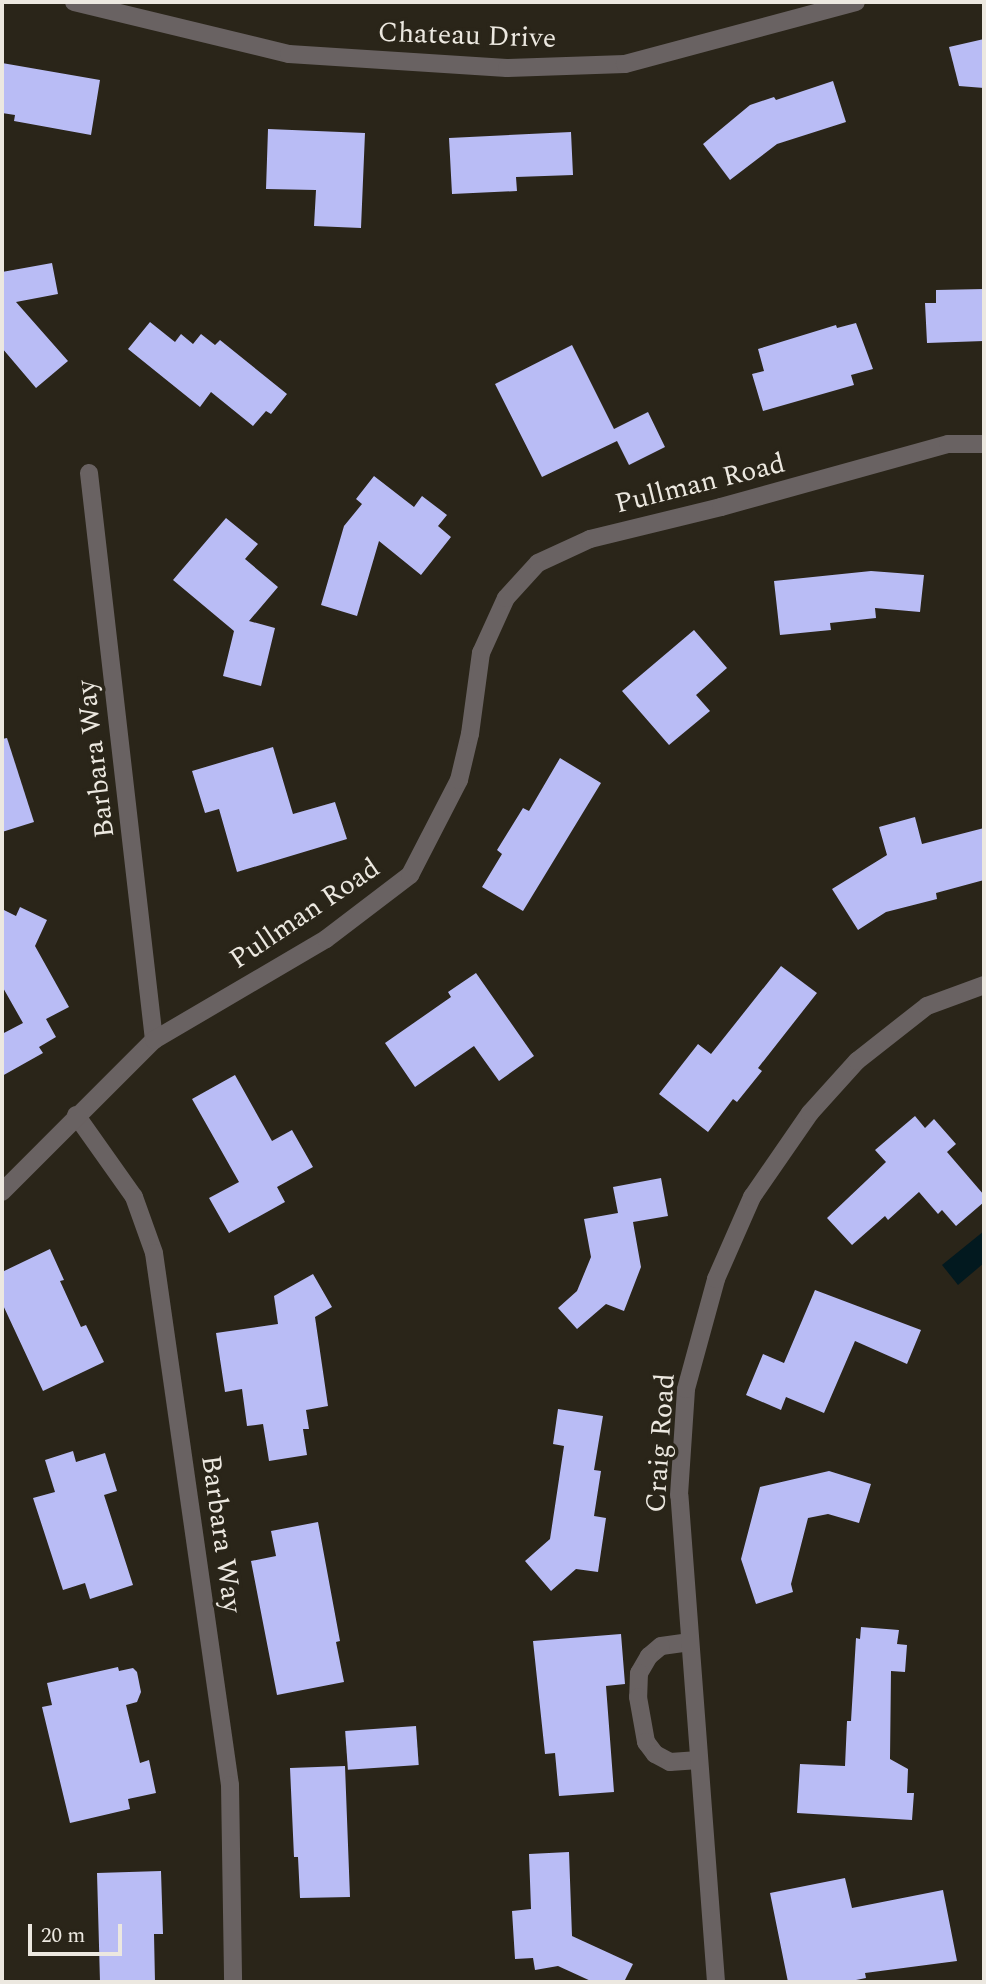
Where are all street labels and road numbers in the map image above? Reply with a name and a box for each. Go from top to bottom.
street label: Chateau Drive [377,16,557,56]
street label: Pullman Road [611,447,789,521]
street label: Barbara Way [70,678,122,840]
street label: Pullman Road [223,851,387,977]
street label: Craig Road [639,1372,683,1514]
street label: Barbara Way [193,1453,249,1615]

